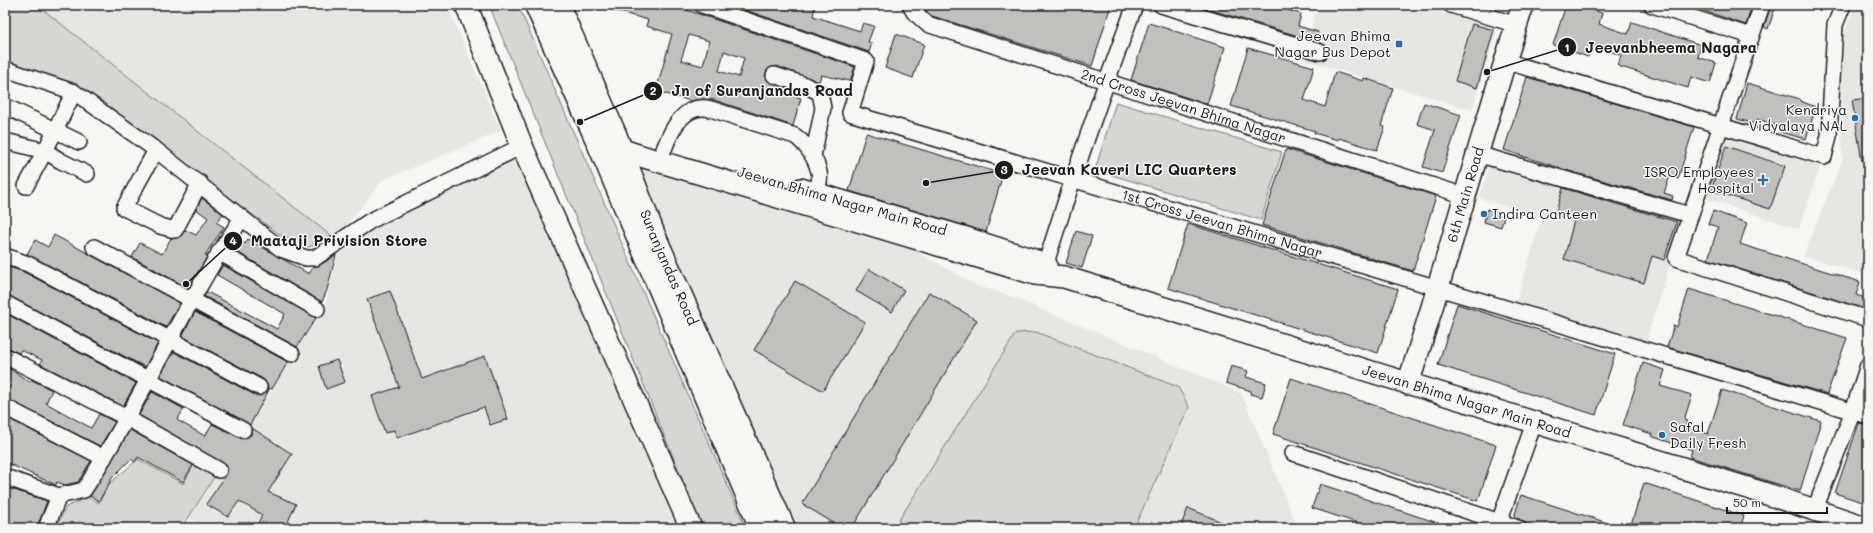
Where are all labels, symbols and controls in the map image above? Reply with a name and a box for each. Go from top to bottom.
place label: Jeevan Bhima Nagar Bus Depot [1275,26,1391,61]
callout: Jeevanbheema Nagara [1557,34,1765,61]
text: Jeevanbheema Nagara [1585,37,1757,57]
marker: Jeevan Bhima Nagar Bus Depot [1394,39,1404,49]
text: 1 [1564,39,1570,55]
street label: 2nd Cross Jeevan Bhima Nagar [1079,64,1288,147]
callout: Jn of Suranjandas Road [643,77,861,104]
text: Jn of Suranjandas Road [671,80,853,100]
text: 2 [650,82,657,98]
place label: Kendriya Vidyalaya NAL [1749,100,1848,135]
marker: Kendriya Vidyalaya NAL [1850,113,1860,123]
street label: 6th Main Road [1442,144,1488,244]
callout: Jeevan Kaveri LIC Quarters [994,156,1245,183]
text: Jeevan Kaveri LIC Quarters [1021,159,1237,179]
street label: Jeevan Bhima Nagar Main Road [735,161,949,240]
text: 3 [1000,161,1008,177]
place label: ISRO Employees Hospital [1644,162,1754,197]
marker: ISRO Employees Hospital [1757,174,1769,186]
street label: 1st Cross Jeevan Bhima Nagar [1119,184,1325,262]
place label: Indira Canteen [1492,204,1597,223]
street label: Suranjandas Road [636,207,703,328]
marker: Indira Canteen [1479,209,1489,219]
callout: Maataji Privision Store [223,227,435,254]
text: Maataji Privision Store [251,230,427,250]
text: 4 [229,232,237,248]
street label: Jeevan Bhima Nagar Main Road [1360,360,1574,442]
place label: Safal Daily Fresh [1670,417,1746,452]
marker: Safal Daily Fresh [1657,430,1667,440]
scale bar [1727,489,1827,515]
text: 50 m [1733,494,1761,510]

